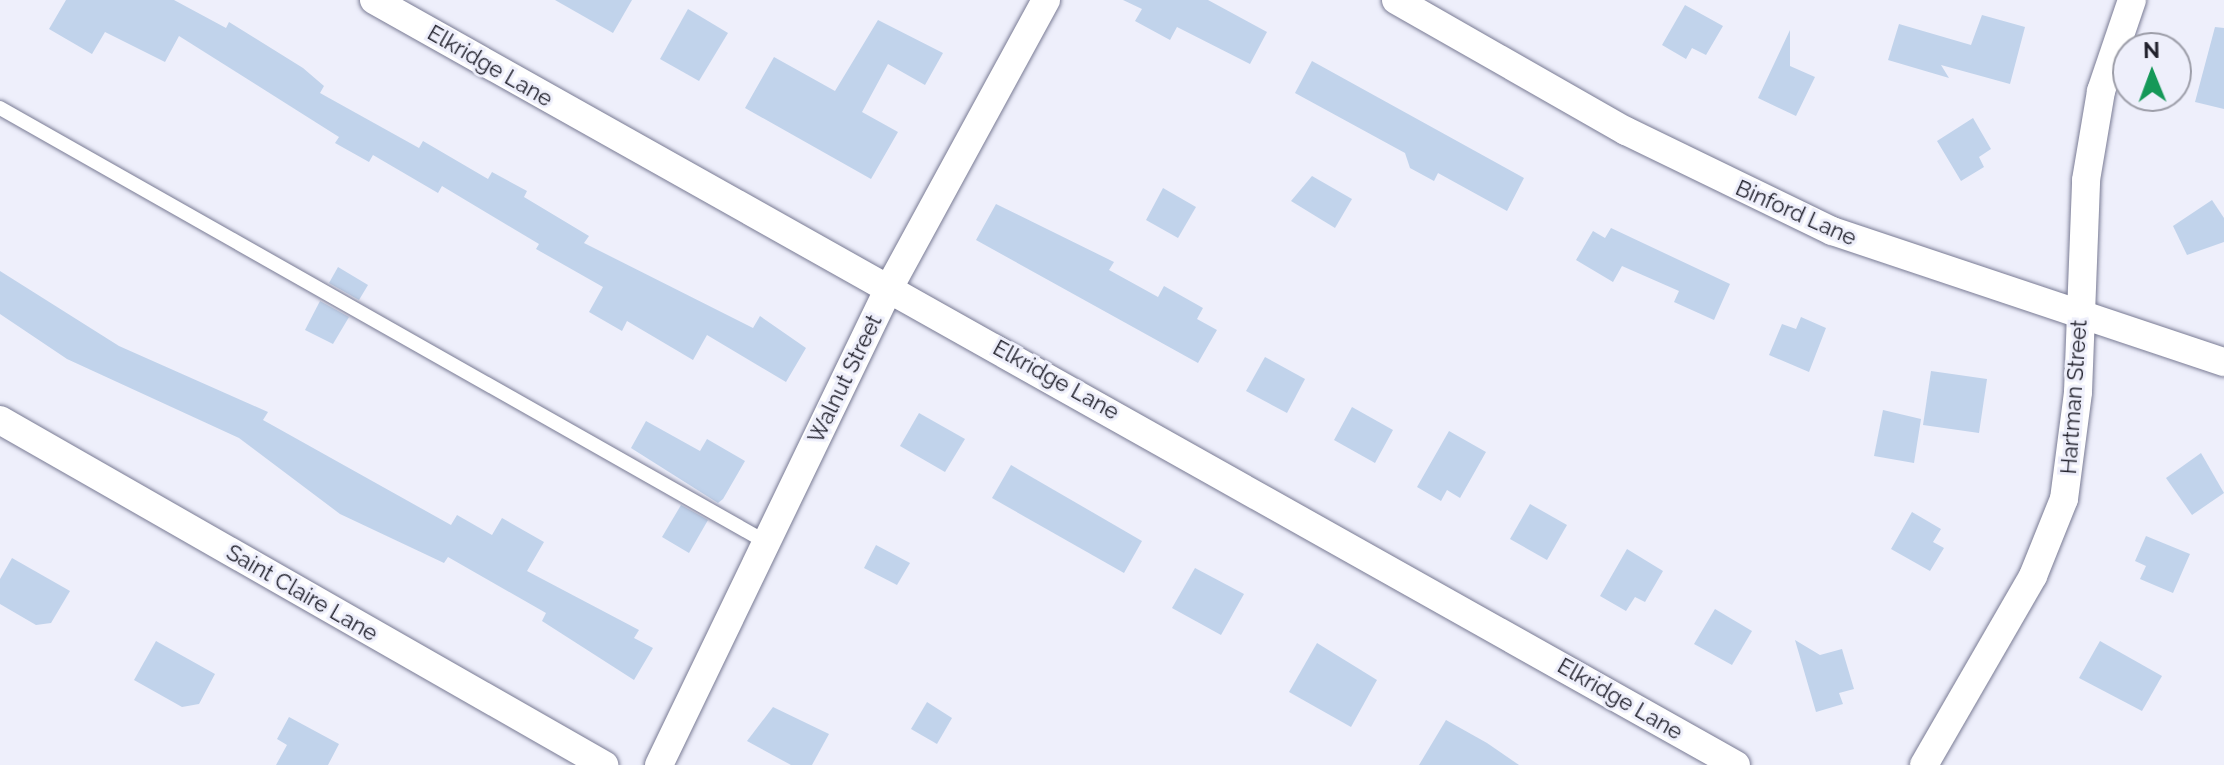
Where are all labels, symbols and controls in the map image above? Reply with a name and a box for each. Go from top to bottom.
street label: Elkridge Lane [423,20,557,112]
north arrow [2112,32,2192,112]
text: N [2143,37,2160,63]
street label: Binford Lane [1732,175,1860,251]
street label: Walnut Street [803,310,887,448]
street label: Hartman Street [2055,319,2093,475]
street label: Elkridge Lane [988,335,1124,425]
street label: Saint Claire Lane [222,539,382,647]
street label: Elkridge Lane [1553,653,1687,745]

